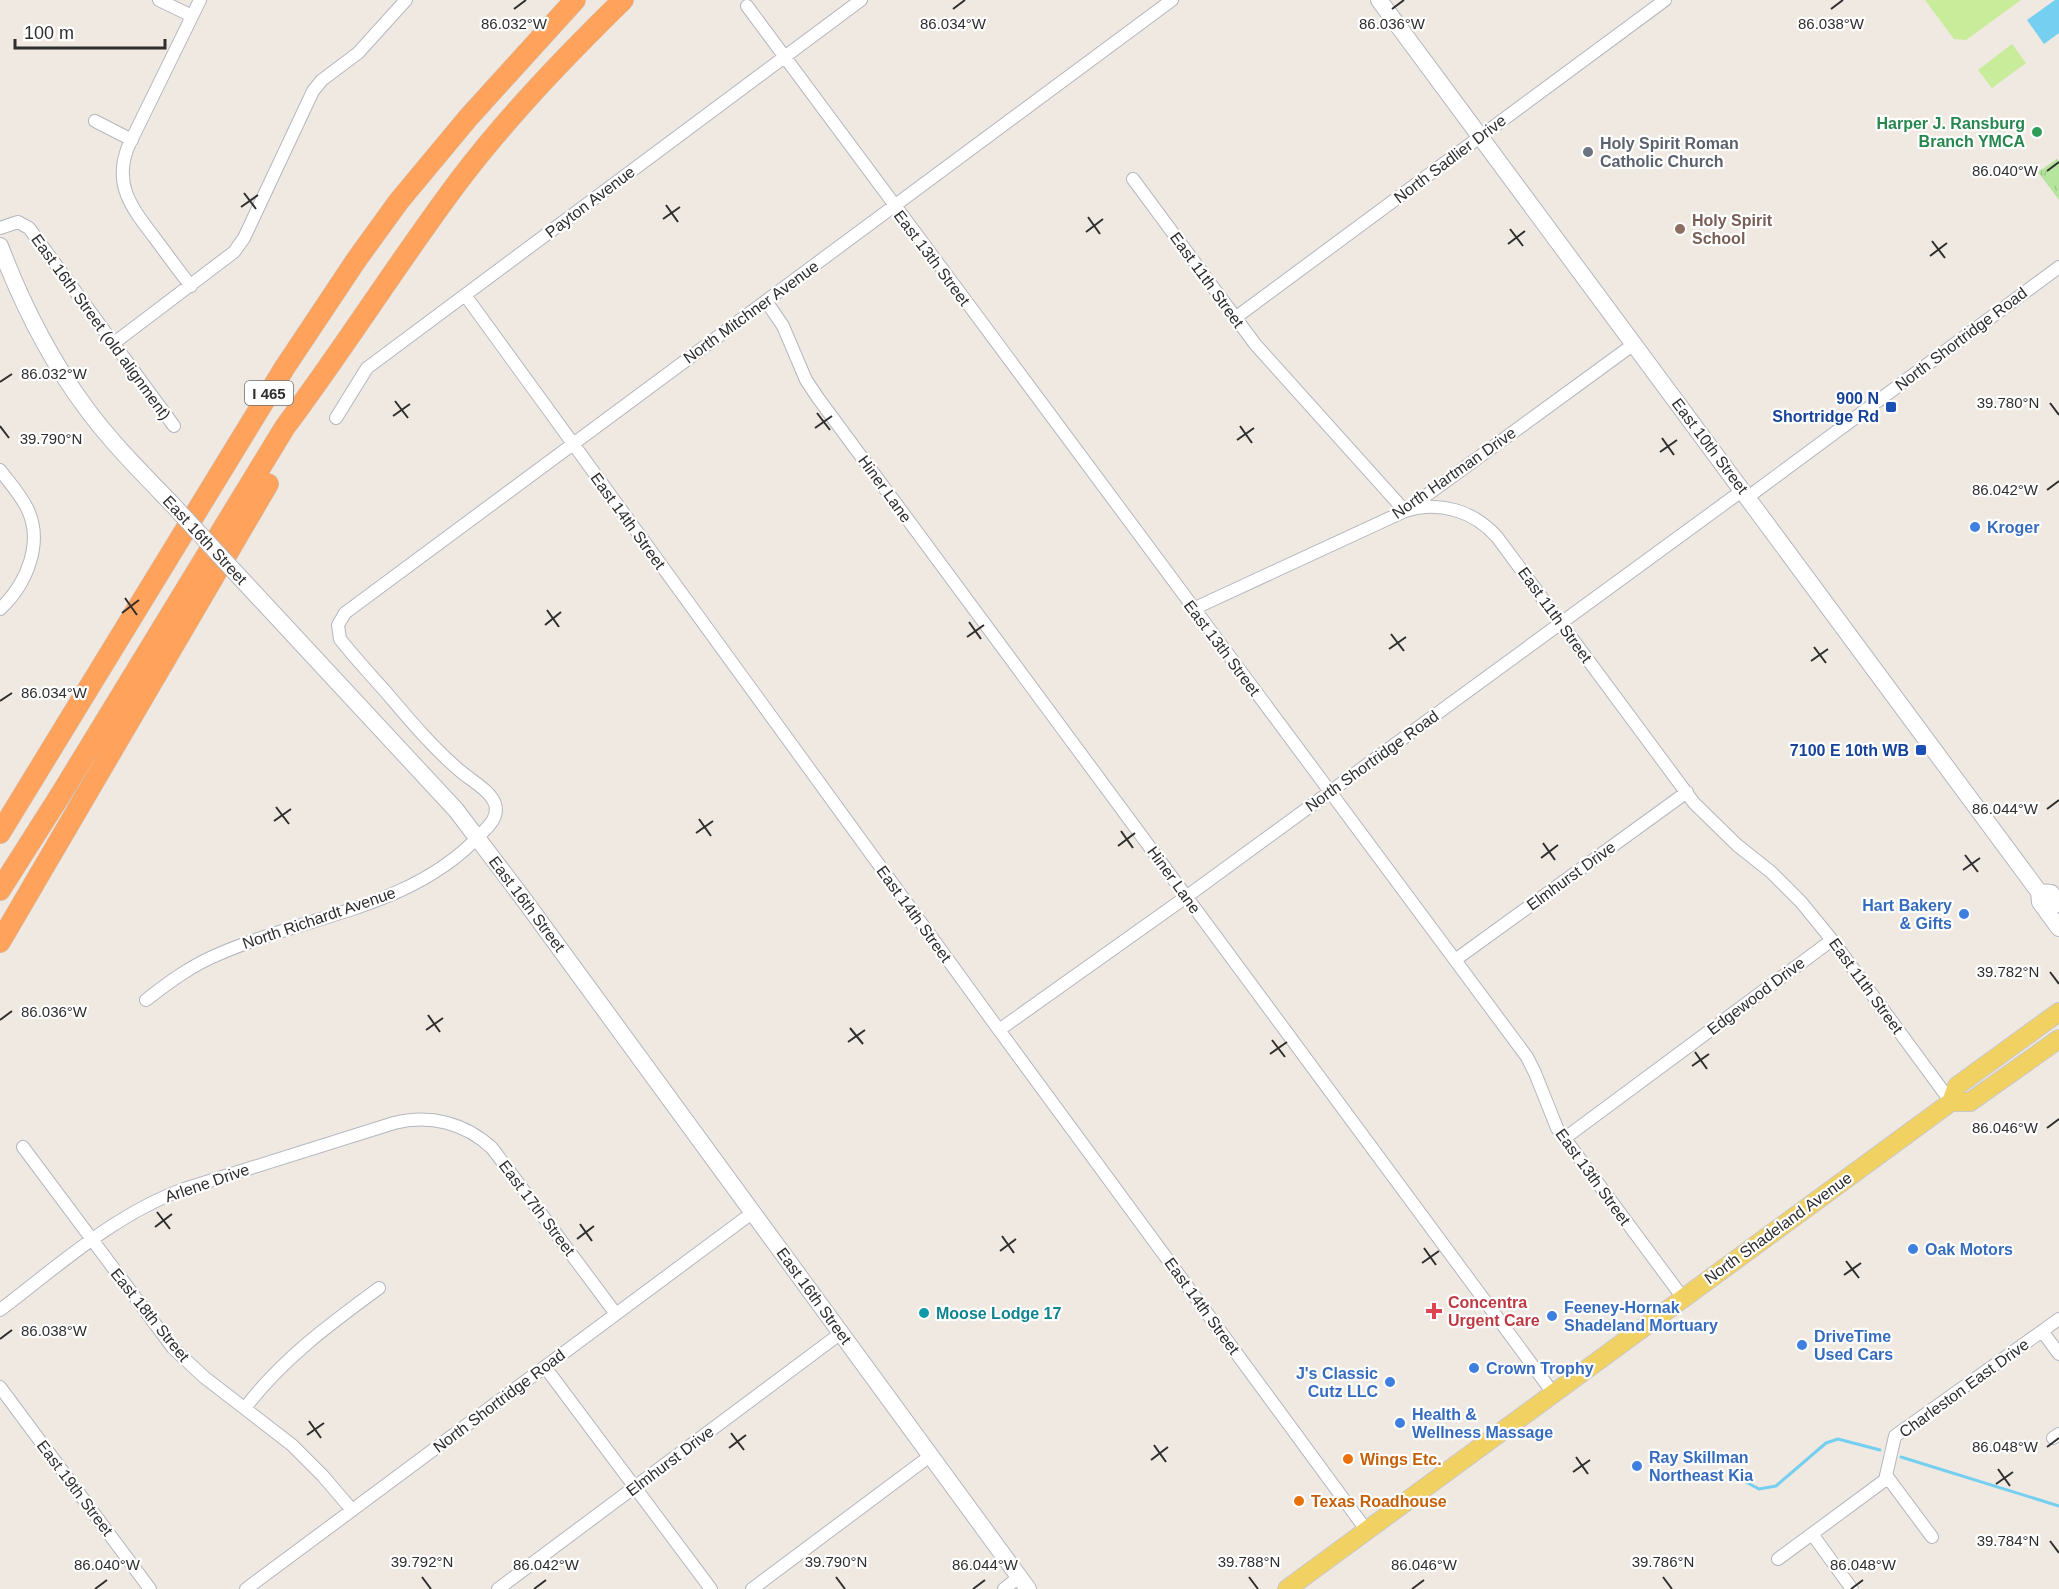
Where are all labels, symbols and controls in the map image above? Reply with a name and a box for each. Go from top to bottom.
scale bar [15,12,165,50]
text: 86.032°W [481,15,548,32]
text: 86.034°W [920,15,987,32]
text: 86.036°W [1359,15,1426,32]
text: 86.038°W [1798,15,1865,32]
text: 100 m [24,23,74,43]
street label: North Sadlier Drive [1391,111,1509,206]
place label: Harper J. Ransburg Branch YMCA [1877,115,2025,150]
marker: Harper J. Ransburg Branch YMCA [2030,125,2044,139]
place label: Holy Spirit Roman Catholic Church [1600,135,1739,170]
marker: Holy Spirit Roman Catholic Church [1581,145,1595,159]
text: 86.040°W [1972,162,2039,179]
street label: Payton Avenue [542,163,638,241]
street label: East 13th Street [891,207,974,309]
place label: Holy Spirit School [1692,212,1773,247]
marker: Holy Spirit School [1673,222,1687,236]
street label: East 11th Street [1167,229,1248,331]
street label: East 16th Street (old alignment) [28,231,174,423]
street label: North Mitchner Avenue [680,257,822,367]
street label: North Shortridge Road [1892,284,2030,394]
text: 86.032°W [21,365,88,382]
road number: I 465 [245,381,293,405]
place label: 900 N Shortridge Rd [1772,390,1879,425]
text: 39.780°N [1977,394,2039,411]
street label: East 10th Street [1669,395,1752,497]
marker: 900 N Shortridge Rd [1884,400,1898,414]
street label: North Hartman Drive [1389,424,1519,522]
text: 39.790°N [20,430,82,447]
street label: Hiner Lane [855,452,915,526]
street label: East 14th Street [587,470,669,573]
text: 86.042°W [1972,481,2039,498]
street label: East 16th Street [160,492,251,588]
place label: Kroger [1987,519,2039,536]
marker: Kroger [1968,520,1982,534]
street label: East 11th Street [1515,564,1596,666]
street label: East 13th Street [1181,597,1264,699]
text: 86.034°W [21,684,88,701]
street label: North Shortridge Road [1302,707,1442,815]
place label: 7100 E 10th WB [1790,742,1909,759]
marker: 7100 E 10th WB [1914,743,1928,757]
text: 86.044°W [1972,800,2039,817]
street label: Elmhurst Drive [1524,838,1619,914]
street label: Hiner Lane [1144,843,1204,917]
street label: East 16th Street [486,853,569,955]
street label: East 14th Street [873,863,955,966]
street label: North Richardt Avenue [240,884,398,952]
place label: Hart Bakery & Gifts [1862,897,1952,932]
marker: Hart Bakery & Gifts [1957,907,1971,921]
street label: East 11th Street [1826,935,1907,1037]
street label: Edgewood Drive [1704,954,1808,1038]
text: 39.782°N [1977,963,2039,980]
text: 86.036°W [21,1003,88,1020]
text: 86.046°W [1972,1119,2039,1136]
street label: East 13th Street [1552,1126,1634,1229]
street label: East 17th Street [496,1157,579,1259]
street label: Arlene Drive [163,1161,251,1205]
street label: North Shadeland Avenue [1701,1169,1855,1287]
place label: Oak Motors [1925,1241,2013,1258]
marker: Oak Motors [1906,1242,1920,1256]
street label: East 16th Street [773,1245,855,1348]
street label: East 14th Street [1161,1255,1243,1358]
street label: East 18th Street [107,1265,193,1365]
place label: Concentra Urgent Care [1448,1294,1540,1329]
place label: Feeney-Hornak Shadeland Mortuary [1564,1299,1718,1334]
marker: Concentra Urgent Care [1425,1302,1443,1320]
place label: Moose Lodge 17 [936,1305,1061,1322]
marker: Moose Lodge 17 [917,1306,931,1320]
marker: Feeney-Hornak Shadeland Mortuary [1545,1309,1559,1323]
text: 86.038°W [21,1322,88,1339]
place label: DriveTime Used Cars [1814,1328,1893,1363]
street label: Charleston East Drive [1896,1335,2032,1441]
marker: DriveTime Used Cars [1795,1338,1809,1352]
street label: North Shortridge Road [430,1346,568,1456]
place label: Crown Trophy [1486,1360,1594,1377]
marker: Crown Trophy [1467,1361,1481,1375]
place label: J's Classic Cutz LLC [1296,1365,1378,1400]
marker: J's Classic Cutz LLC [1383,1375,1397,1389]
place label: Health & Wellness Massage [1412,1406,1553,1441]
marker: Health & Wellness Massage [1393,1416,1407,1430]
street label: Elmhurst Drive [623,1423,717,1499]
street label: East 19th Street [34,1437,117,1539]
text: 86.048°W [1972,1438,2039,1455]
place label: Ray Skillman Northeast Kia [1649,1449,1753,1484]
place label: Wings Etc. [1360,1451,1442,1468]
marker: Wings Etc. [1341,1452,1355,1466]
marker: Ray Skillman Northeast Kia [1630,1459,1644,1473]
place label: Texas Roadhouse [1311,1493,1447,1510]
marker: Texas Roadhouse [1292,1494,1306,1508]
text: 39.784°N [1977,1532,2039,1549]
text: 39.792°N [391,1553,453,1570]
text: 39.790°N [805,1553,867,1570]
text: 39.788°N [1218,1553,1280,1570]
text: 39.786°N [1632,1553,1694,1570]
text: 86.040°W [74,1556,141,1573]
text: 86.042°W [513,1556,580,1573]
text: 86.044°W [952,1556,1019,1573]
text: 86.046°W [1391,1556,1458,1573]
text: 86.048°W [1830,1556,1897,1573]

